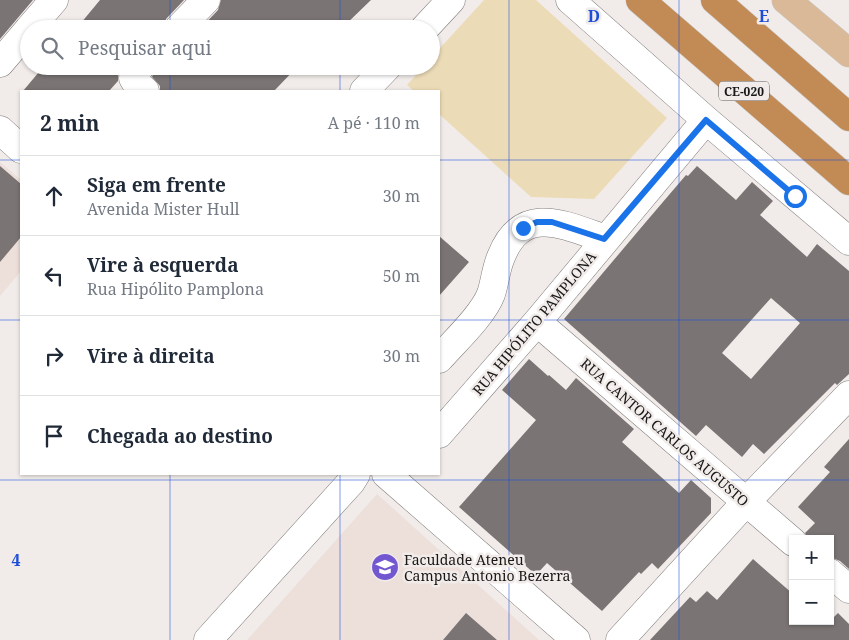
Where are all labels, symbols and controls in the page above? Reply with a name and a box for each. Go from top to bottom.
text: D [588,5,600,27]
text: E [759,5,769,27]
search box [20,20,440,75]
icon: search [38,34,66,62]
text: Pesquisar aqui [78,35,212,61]
road number: CE-020 [719,82,769,100]
text: 2 min [40,109,99,137]
text: A pé · 110 m [328,112,420,134]
text: Siga em frente [87,172,226,198]
icon: ahead [40,182,68,210]
text: 30 m [383,185,420,207]
route start [784,185,807,208]
text: Avenida Mister Hull [87,198,240,220]
route end [512,217,535,240]
street label: RUA HIPÓLITO PAMPLONA [468,247,600,399]
text: Vire à esquerda [87,252,239,278]
icon: left [40,262,68,290]
text: 50 m [383,265,420,287]
text: Rua Hipólito Pamplona [87,278,264,300]
icon: right [40,342,68,370]
text: Vire à direita [87,343,215,369]
text: 30 m [383,345,420,367]
street label: RUA CANTOR CARLOS AUGUSTO [577,354,753,510]
icon: arrive [40,422,68,450]
text: Chegada ao destino [87,423,273,449]
map controls [789,535,834,625]
button: + [789,535,834,580]
text: 4 [11,549,21,571]
place label: Faculdade Ateneu Campus Antonio Bezerra [404,550,570,585]
school or university icon: Faculdade Ateneu Campus Antonio Bezerra [370,552,400,582]
button: − [789,580,834,625]

